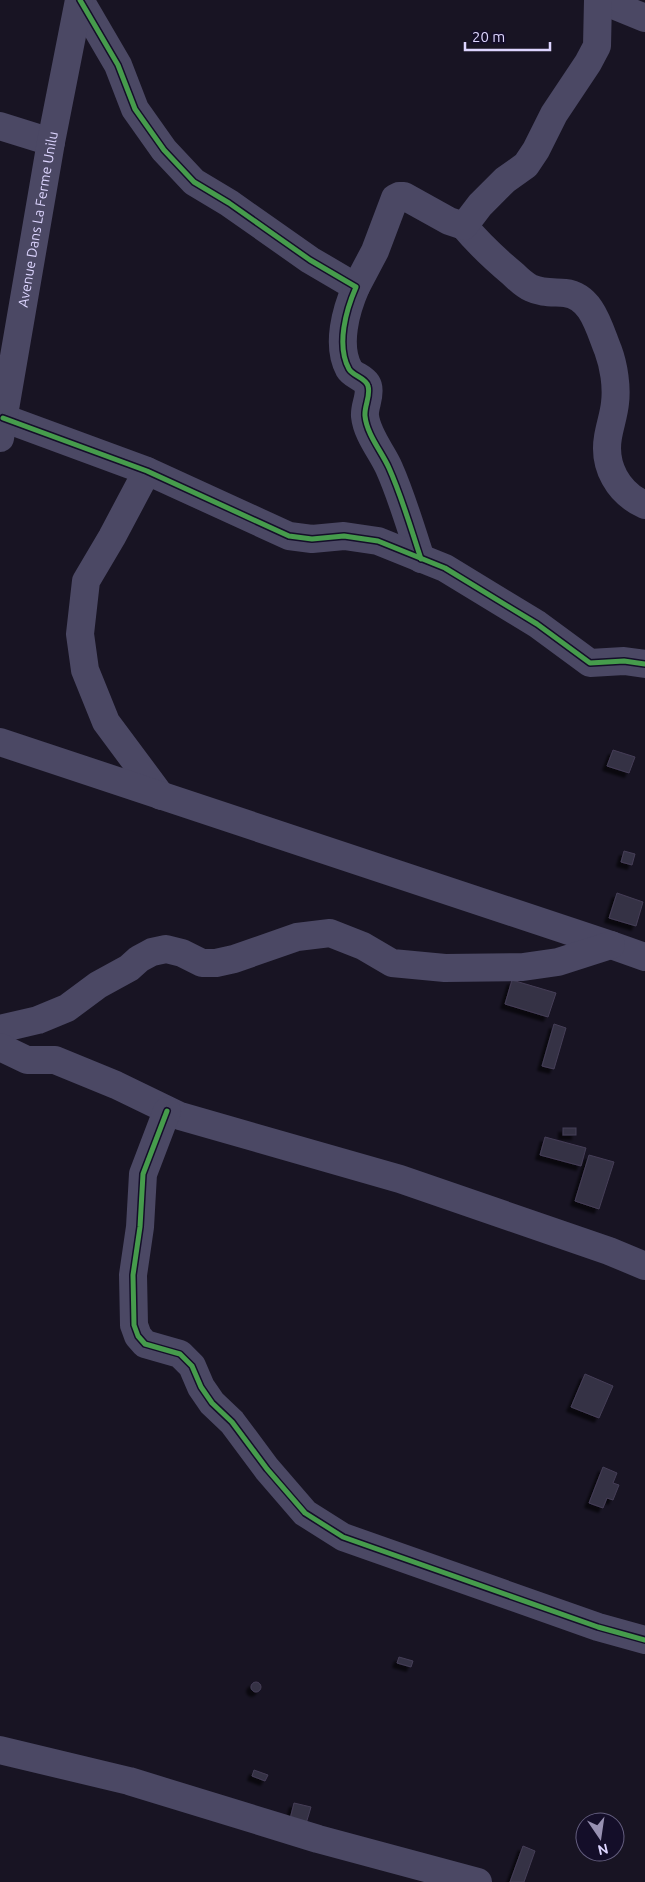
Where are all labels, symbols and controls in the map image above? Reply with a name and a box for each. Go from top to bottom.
scale bar [465,20,550,52]
text: 20 m [472,28,505,45]
street label: Avenue Dans La Ferme Unilu [15,130,61,309]
north arrow [575,1812,625,1862]
text: N [596,1841,610,1859]

